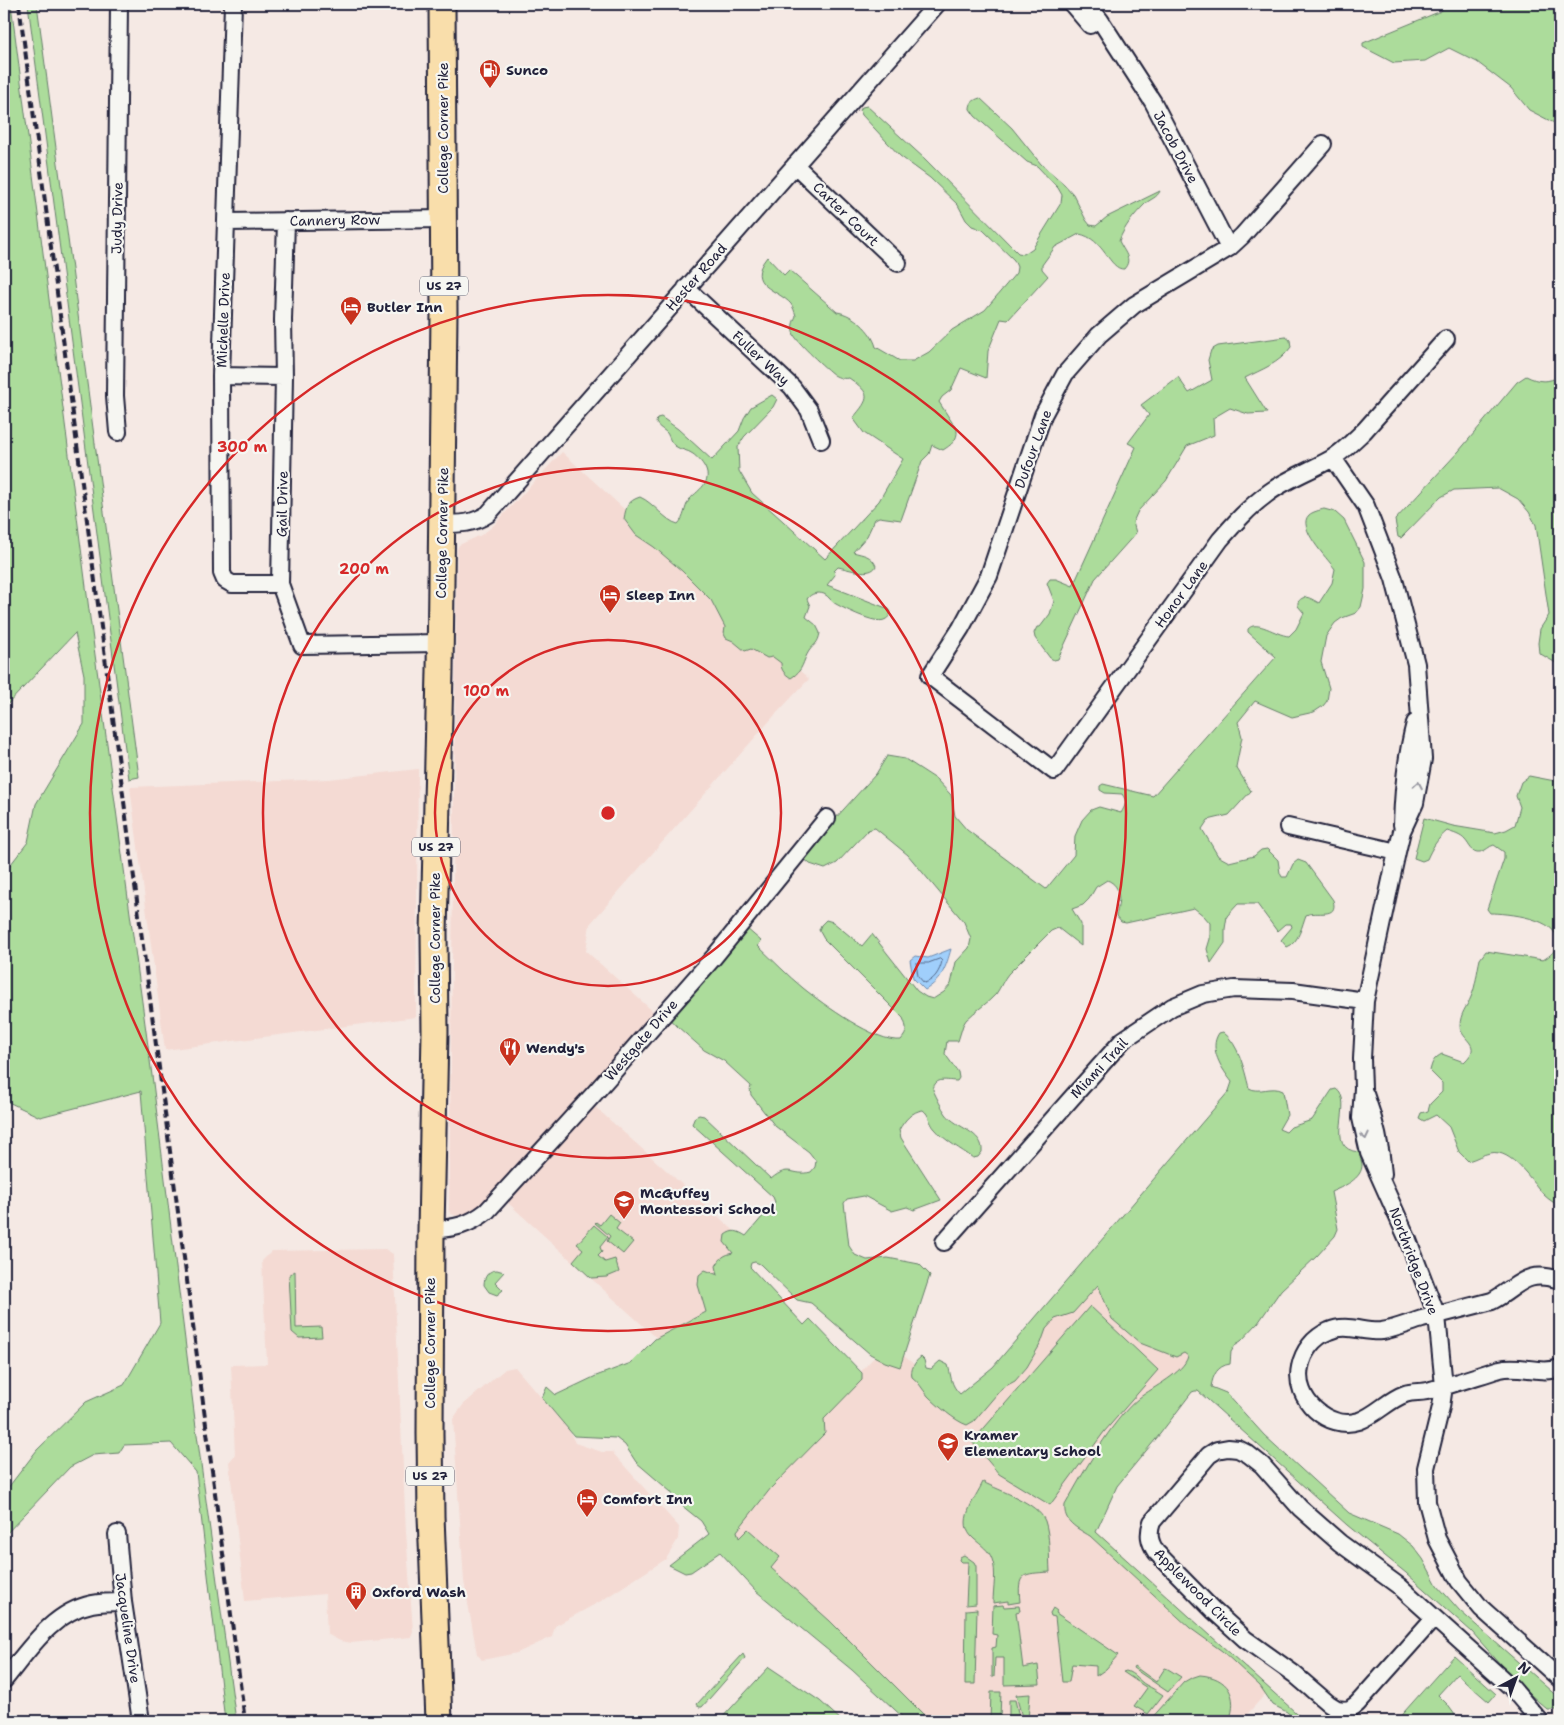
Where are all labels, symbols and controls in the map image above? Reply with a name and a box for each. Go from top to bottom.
fuel station icon: Sunco [478,58,502,89]
place label: Sunco [506,61,548,79]
street label: College Corner Pike [434,62,452,194]
street label: Jacob Drive [1149,108,1203,186]
street label: Carter Court [809,178,883,250]
street label: Judy Drive [107,182,127,254]
street label: Cannery Row [290,210,380,230]
street label: Hester Road [662,239,731,315]
street label: Michelle Drive [212,272,234,368]
road number: US 27 [420,276,468,296]
hotel icon: Butler Inn [339,295,363,326]
place label: Butler Inn [367,298,443,316]
street label: Fuller Way [728,327,794,389]
street label: Dufour Lane [1010,407,1056,491]
text: 300 m [217,437,267,457]
street label: College Corner Pike [432,467,452,599]
street label: Gail Drive [272,471,292,537]
street label: Honor Lane [1150,557,1212,631]
text: 200 m [339,559,389,579]
hotel icon: Sleep Inn [598,583,622,614]
place label: Sleep Inn [626,586,695,604]
text: 100 m [463,681,509,701]
one-way arrow [1412,781,1422,790]
centre of rings [599,804,617,822]
road number: US 27 [412,838,460,856]
street label: College Corner Pike [426,872,444,1004]
street label: Westgate Drive [600,995,682,1085]
street label: Miami Trail [1066,1033,1132,1102]
restaurant icon: Wendy's [498,1036,522,1067]
place label: Wendy's [526,1039,585,1057]
one-way arrow [1359,1131,1370,1140]
place label: McGuffey Montessori School [640,1184,776,1218]
school or university icon: McGuffey Montessori School [612,1189,636,1220]
street label: Northridge Drive [1385,1205,1443,1317]
street label: College Corner Pike [421,1277,439,1409]
place label: Kramer Elementary School [964,1426,1101,1460]
school or university icon: Kramer Elementary School [936,1431,960,1462]
road number: US 27 [406,1466,454,1485]
hotel icon: Comfort Inn [575,1487,599,1518]
place label: Comfort Inn [603,1490,692,1508]
street label: Applewood Circle [1150,1544,1246,1640]
street label: Jacqueline Drive [111,1572,145,1684]
building icon: Oxford Wash [344,1580,368,1611]
place label: Oxford Wash [372,1583,466,1601]
north arrow [1492,1652,1542,1702]
text: N [1514,1658,1535,1679]

